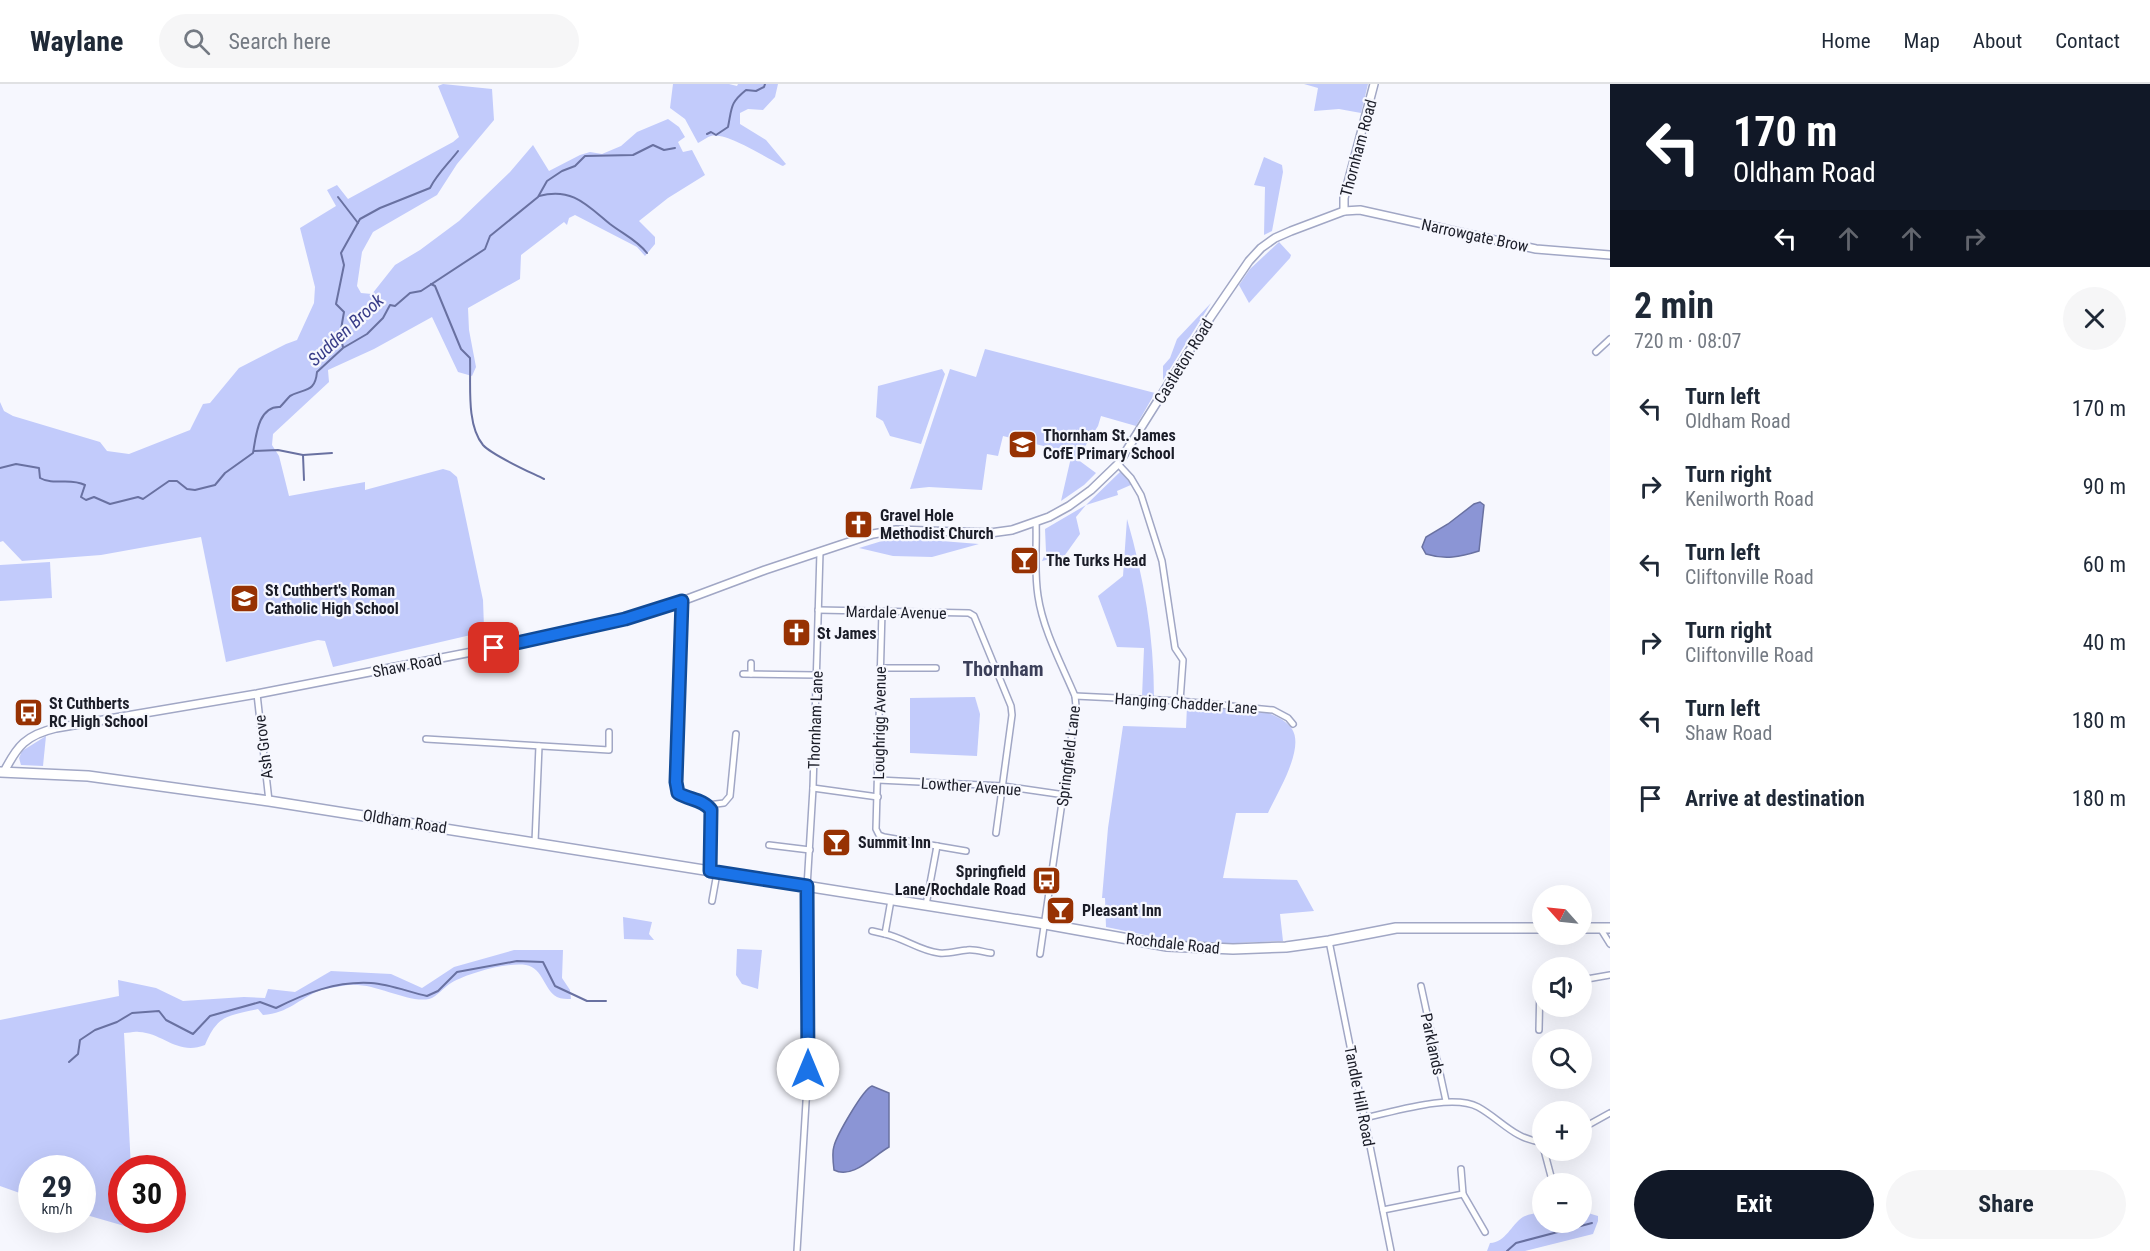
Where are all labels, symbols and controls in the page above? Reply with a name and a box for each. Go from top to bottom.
search box [159,14,579,68]
text: Waylane [30,25,123,58]
icon: search [180,25,213,58]
text: Search here [228,29,331,54]
text: Home [1821,29,1871,53]
text: Map [1904,29,1940,53]
text: About [1973,29,2022,53]
text: Contact [2055,29,2120,53]
street label: Thornham Road [1336,97,1381,199]
text: 170 m [1733,107,1838,156]
icon: left [1634,108,1712,186]
text: Oldham Road [1733,157,1876,189]
street label: Narrowgate Brow [1420,215,1530,256]
icon: left [1769,222,1802,255]
icon: ahead [1832,222,1865,255]
icon: ahead [1895,222,1928,255]
icon: right [1958,222,1991,255]
text: 2 min [1634,285,1714,327]
button: close [2063,287,2126,350]
water label: Sudden Brook [304,289,389,370]
street label: Castleton Road [1150,315,1217,407]
text: 720 m · 08:07 [1634,329,1741,353]
text: Turn left [1685,384,1760,409]
icon: left [1634,392,1667,425]
text: 170 m [2072,396,2126,421]
text: Oldham Road [1685,409,1791,433]
place label: Thornham St. James CofE Primary School [1043,426,1176,463]
school or university icon: Thornham St. James CofE Primary School [1006,428,1038,460]
text: Turn right [1685,462,1772,487]
icon: right [1634,470,1667,503]
text: 90 m [2083,474,2126,499]
text: Kenilworth Road [1685,487,1814,511]
place label: Gravel Hole Methodist Church [880,506,994,543]
church icon: Gravel Hole Methodist Church [843,508,875,540]
text: Turn left [1685,540,1760,565]
bar icon: The Turks Head [1009,544,1041,576]
icon: left [1634,548,1667,581]
place label: The Turks Head [1046,551,1146,570]
text: 60 m [2083,552,2126,577]
text: Cliftonville Road [1685,565,1814,589]
place label: St Cuthbert's Roman Catholic High School [265,581,399,618]
school or university icon: St Cuthbert's Roman Catholic High School [228,583,260,615]
street label: Mardale Avenue [845,602,947,623]
church icon: St James [780,617,812,649]
text: Turn right [1685,618,1772,643]
pin [468,622,519,673]
place label: St James [817,624,876,643]
icon: right [1634,626,1667,659]
text: 40 m [2083,630,2126,655]
icon: arrive [477,631,510,664]
text: Cliftonville Road [1685,643,1814,667]
street label: Shaw Road [371,649,443,681]
district label: Thornham [962,657,1044,681]
street label: Loughrigg Avenue [869,666,890,780]
street label: Thornham Lane [804,671,827,769]
street label: Hanging Chadder Lane [1114,689,1258,718]
place label: St Cuthberts RC High School [49,694,148,731]
bus stop icon: St Cuthberts RC High School [12,696,44,728]
text: Turn left [1685,696,1760,721]
icon: left [1634,704,1667,737]
street label: Springfield Lane [1053,705,1084,808]
text: 180 m [2072,708,2126,733]
street label: Ash Grove [250,714,277,780]
text: Shaw Road [1685,721,1772,745]
street label: Lowther Avenue [920,774,1022,799]
icon: arrive [1634,782,1667,815]
text: Arrive at destination [1685,786,1865,811]
text: 180 m [2072,786,2126,811]
street label: Oldham Road [362,806,448,837]
bar icon: Summit Inn [821,826,853,858]
place label: Summit Inn [858,833,931,852]
place label: Springfield Lane/Rochdale Road [895,862,1026,899]
bus stop icon: Springfield Lane/Rochdale Road [1031,864,1063,896]
north arrow [1532,885,1592,945]
map controls [1532,885,1592,1233]
bar icon: Pleasant Inn [1045,894,1077,926]
place label: Pleasant Inn [1082,901,1162,920]
street label: Rochdale Road [1125,929,1221,958]
button: sound [1532,957,1592,1017]
street label: Parklands [1417,1011,1448,1077]
button: search [1532,1029,1592,1089]
position arrow [776,1037,840,1101]
street label: Tandle Hill Road [1340,1044,1379,1148]
button: + [1532,1101,1592,1161]
speed limit sign: 30 [108,1155,186,1233]
text: 29 [42,1169,72,1204]
button: Exit [1634,1170,1874,1239]
button: Share [1886,1170,2126,1239]
button: − [1532,1173,1592,1233]
text: km/h [42,1200,72,1218]

